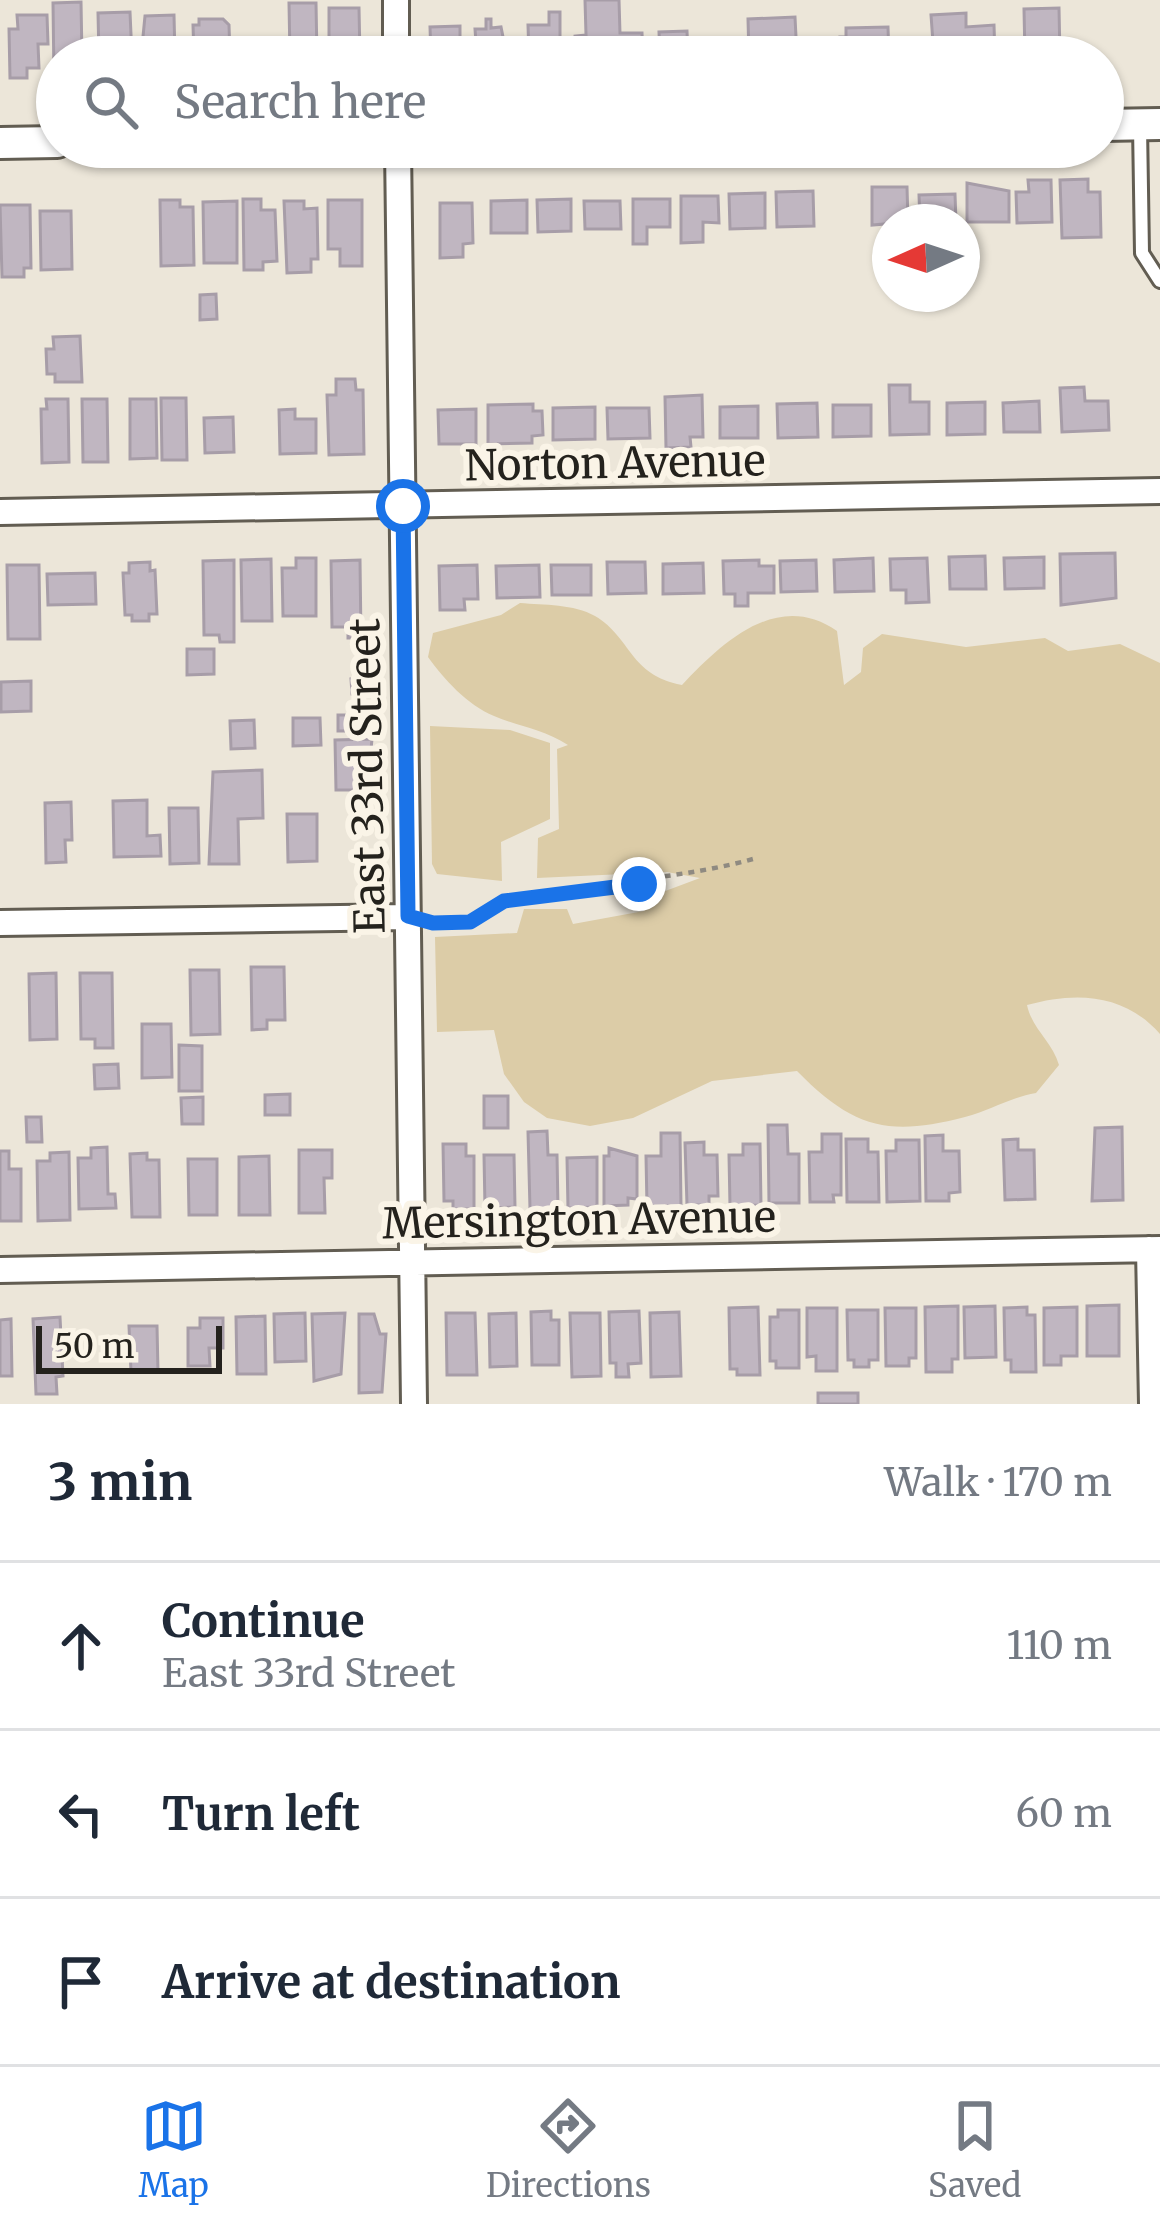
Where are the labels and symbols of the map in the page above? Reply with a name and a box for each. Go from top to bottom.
north arrow [872,204,980,312]
street label: Norton Avenue [464,434,766,492]
route start [376,479,430,533]
street label: East 33rd Street [338,618,396,934]
route end [612,857,666,911]
street label: Mersington Avenue [382,1191,776,1250]
scale bar [36,1320,222,1373]

